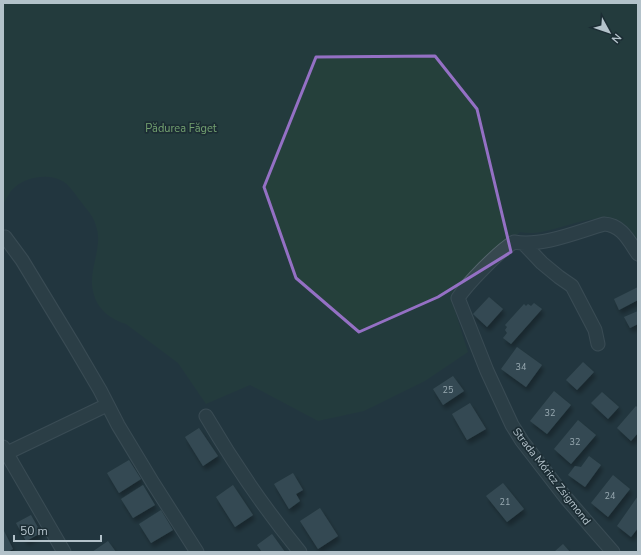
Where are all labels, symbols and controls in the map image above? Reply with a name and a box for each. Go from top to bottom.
north arrow [589,12,629,52]
text: N [608,30,625,46]
park label: Pădurea Făget [145,121,217,136]
house number: 34 [516,361,527,373]
house number: 25 [443,384,453,396]
house number: 32 [545,407,555,419]
street label: Strada Móricz Zsigmond [509,425,594,528]
house number: 32 [570,436,580,448]
house number: 24 [605,490,616,502]
house number: 21 [500,496,510,508]
scale bar [14,517,101,543]
text: 50 m [20,523,48,539]

